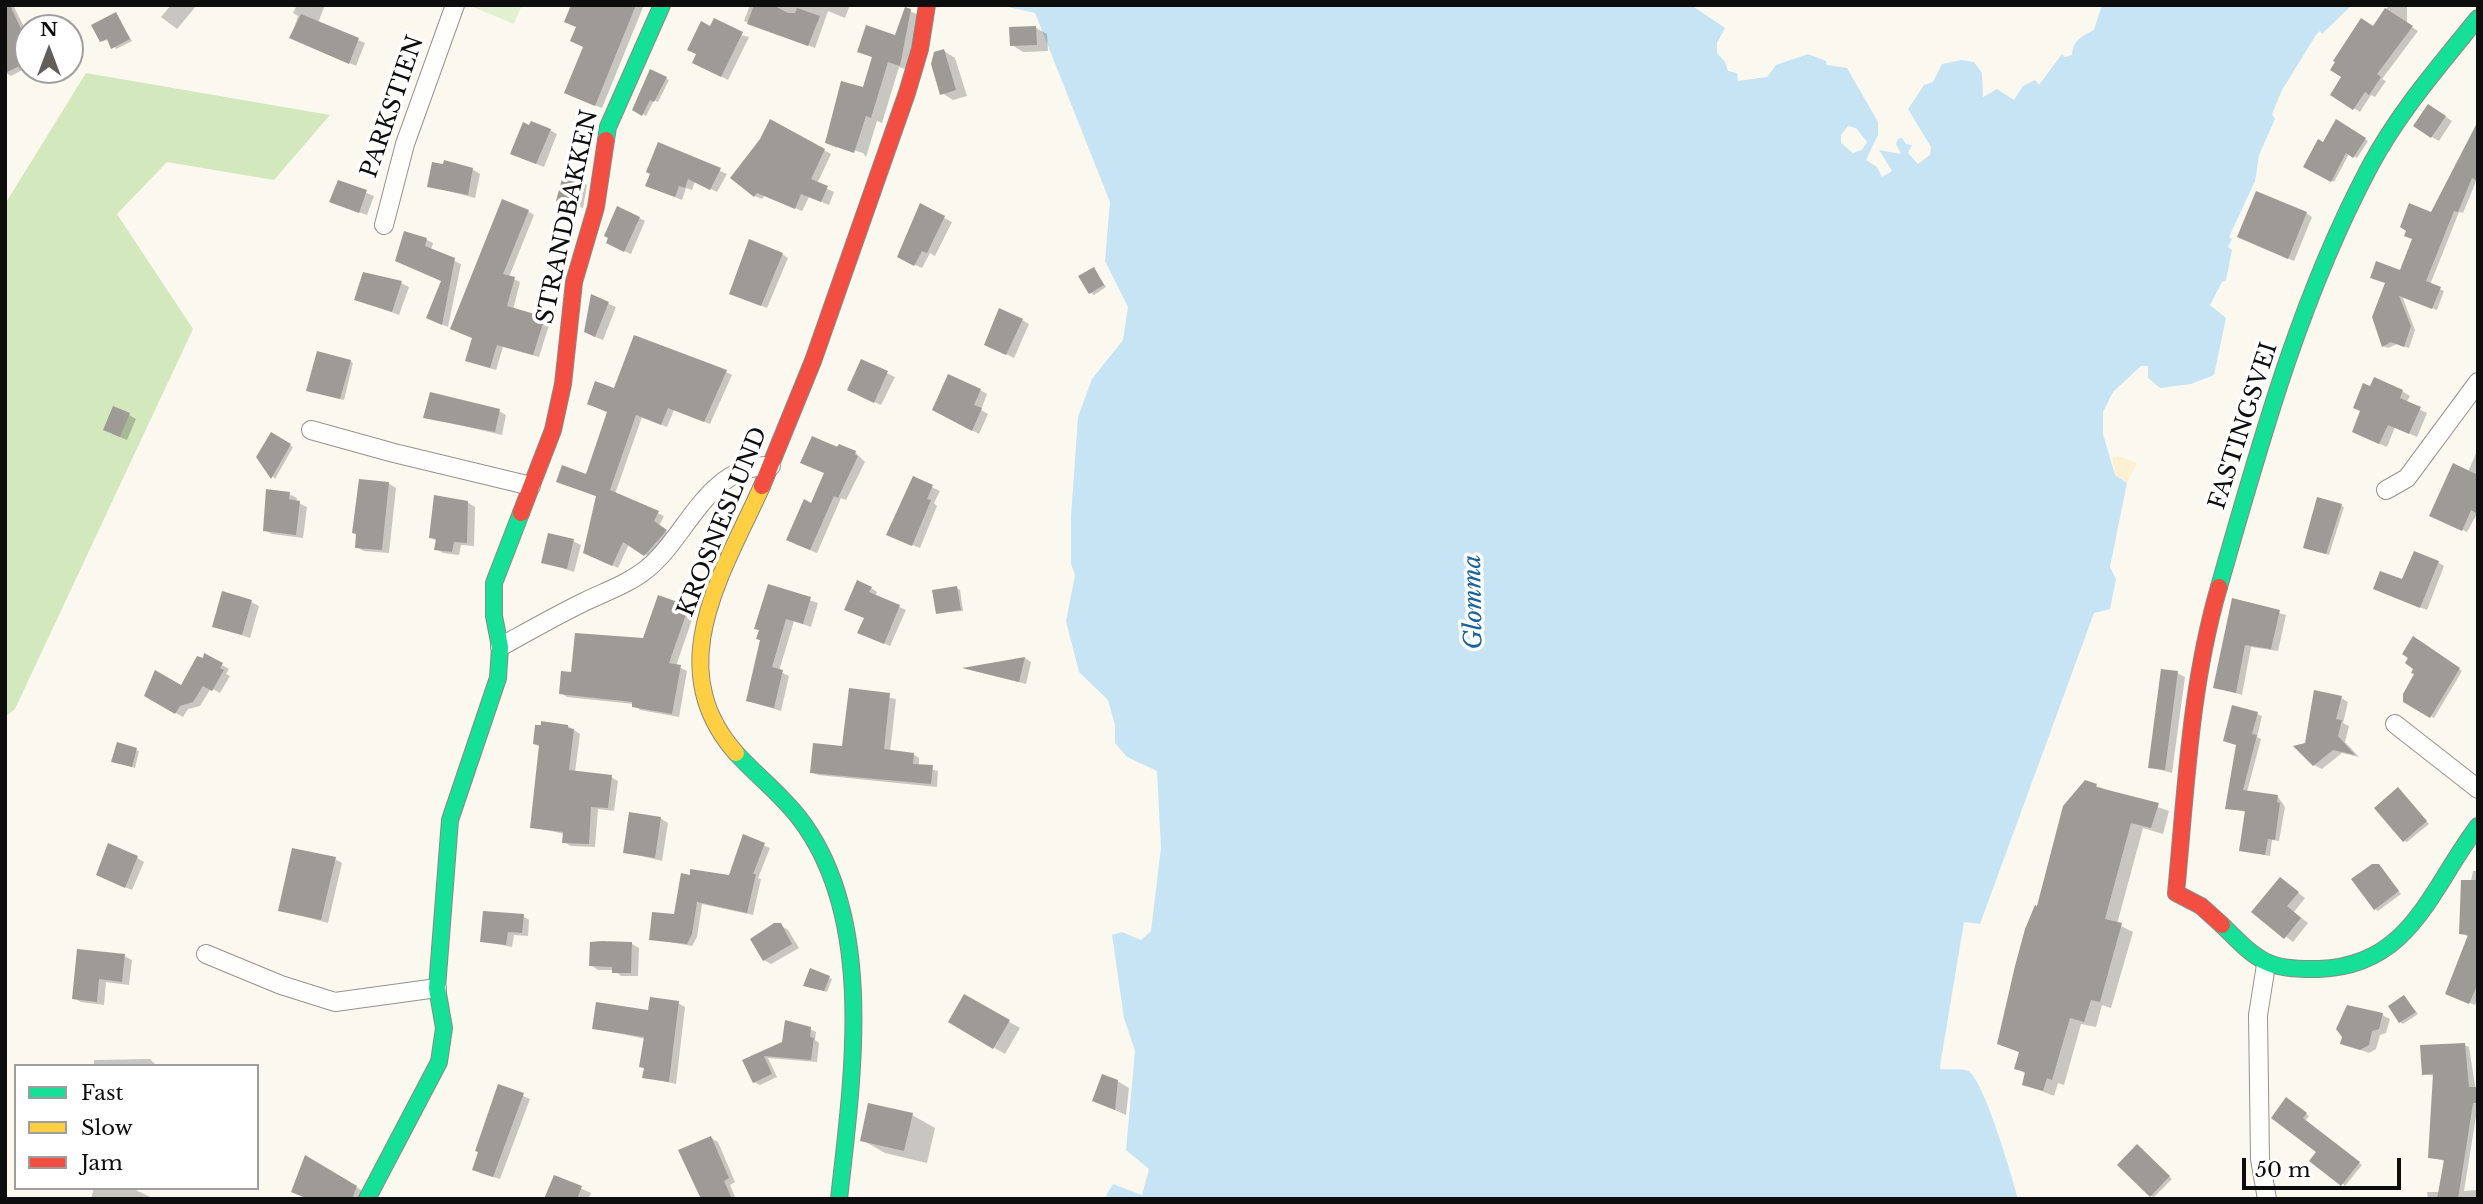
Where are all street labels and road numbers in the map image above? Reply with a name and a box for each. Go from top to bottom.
street label: PARKSTIEN [356,32,430,182]
street label: STRANDBAKKEN [532,107,604,327]
street label: FASTINGSVEI [2204,339,2284,513]
street label: KROSNESLUND [672,423,774,621]

